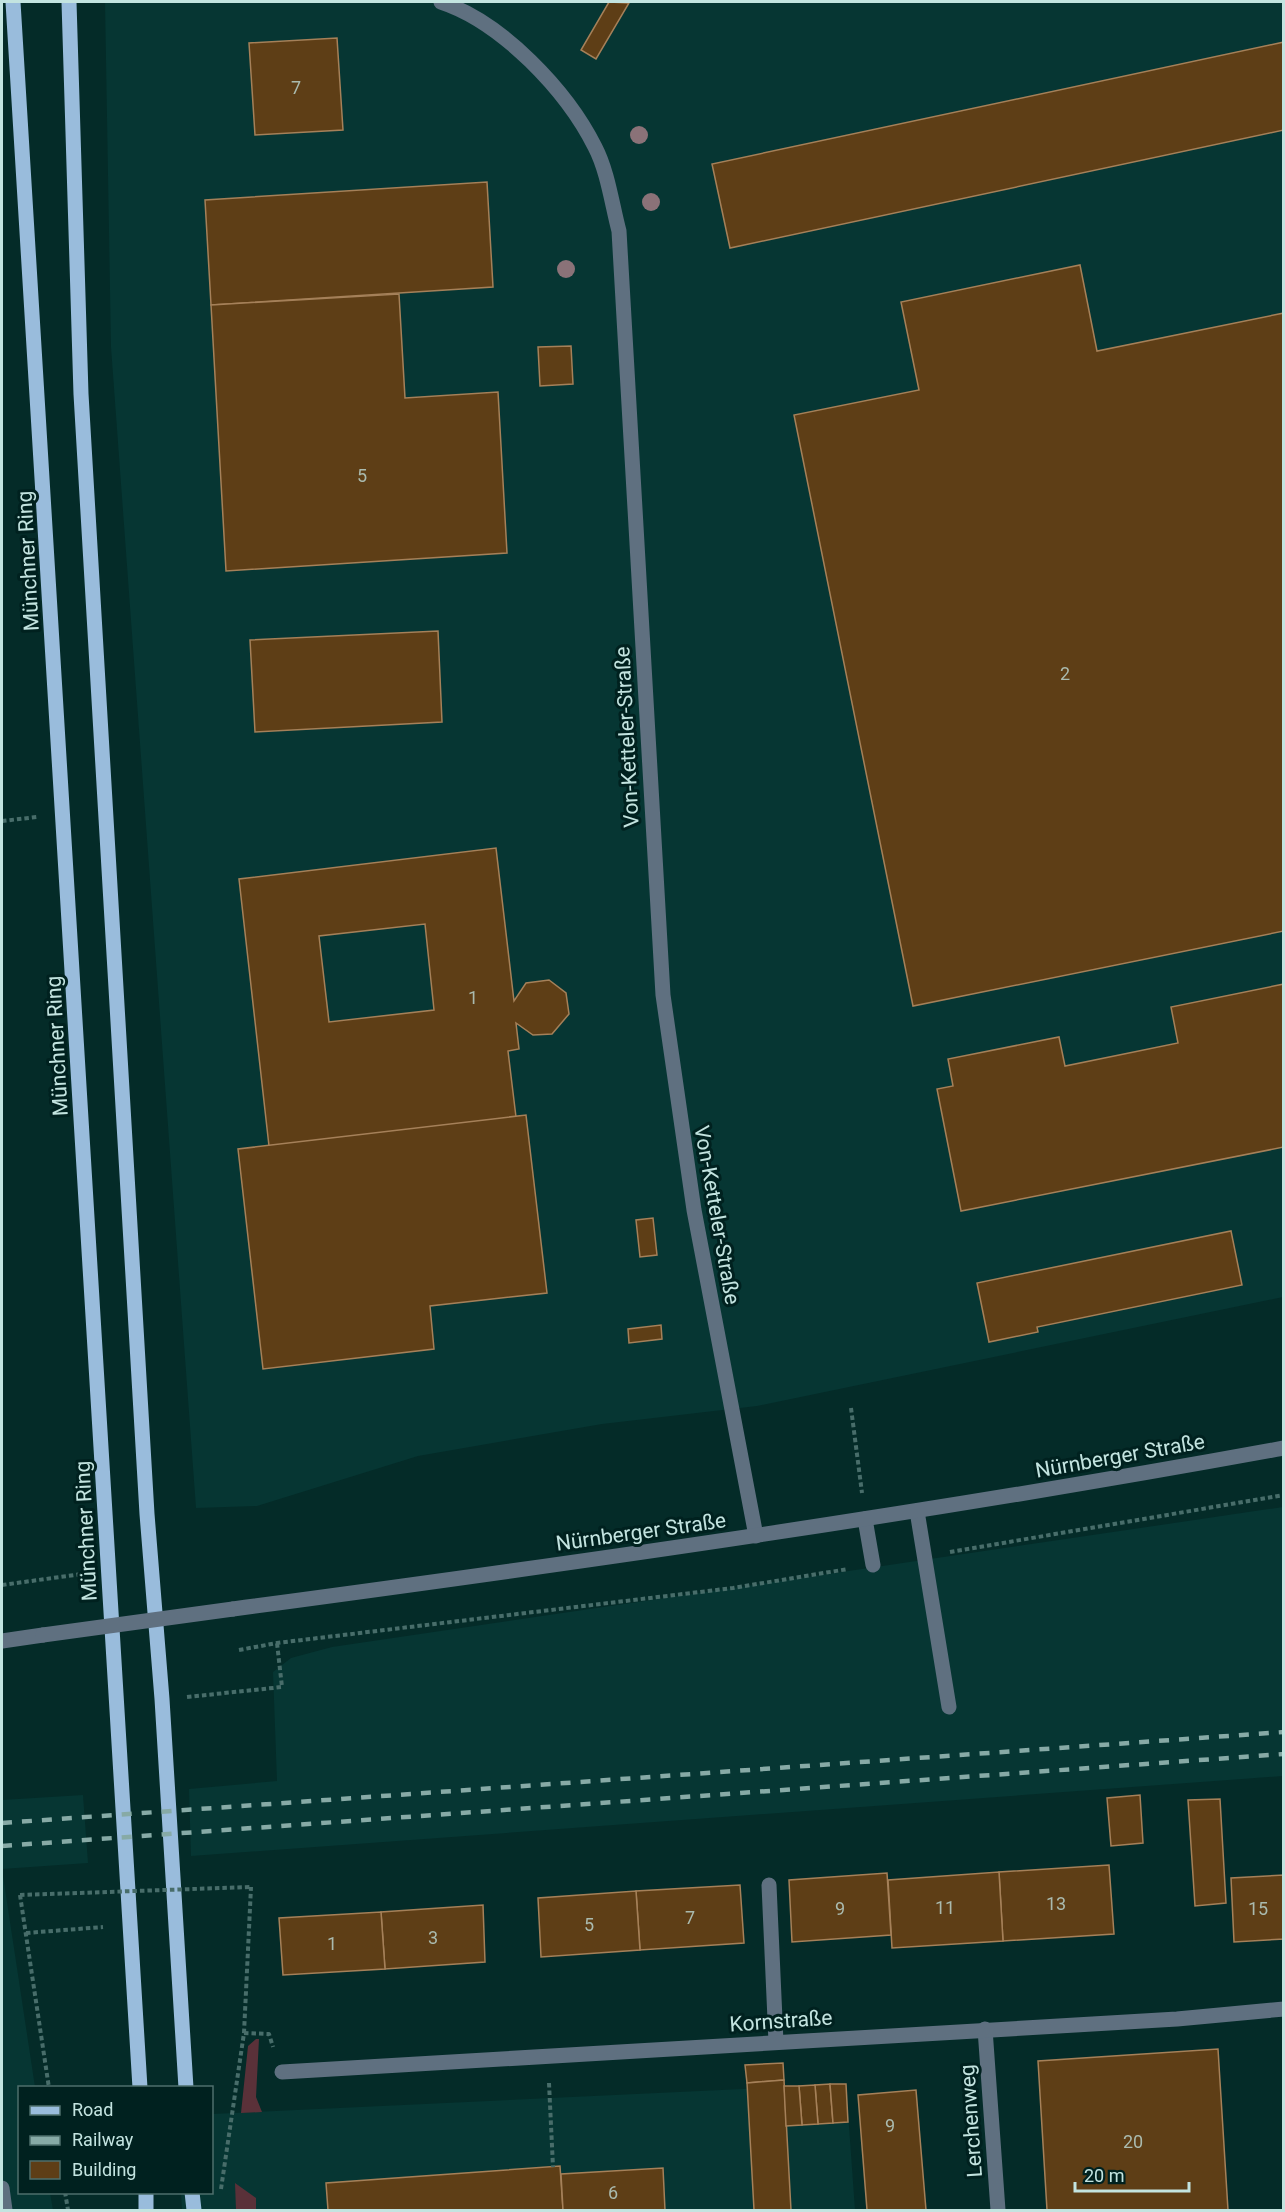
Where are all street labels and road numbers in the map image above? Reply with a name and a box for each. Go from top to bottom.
street label: Münchner Ring [12,490,44,632]
street label: Von-Ketteler-Straße [610,646,644,828]
street label: Münchner Ring [41,975,73,1117]
street label: Von-Ketteler-Straße [689,1124,745,1306]
street label: Nürnberger Straße [1033,1429,1207,1483]
street label: Münchner Ring [70,1460,102,1602]
street label: Nürnberger Straße [554,1508,728,1556]
street label: Kornstraße [729,2005,833,2037]
street label: Lerchenweg [955,2064,987,2178]

